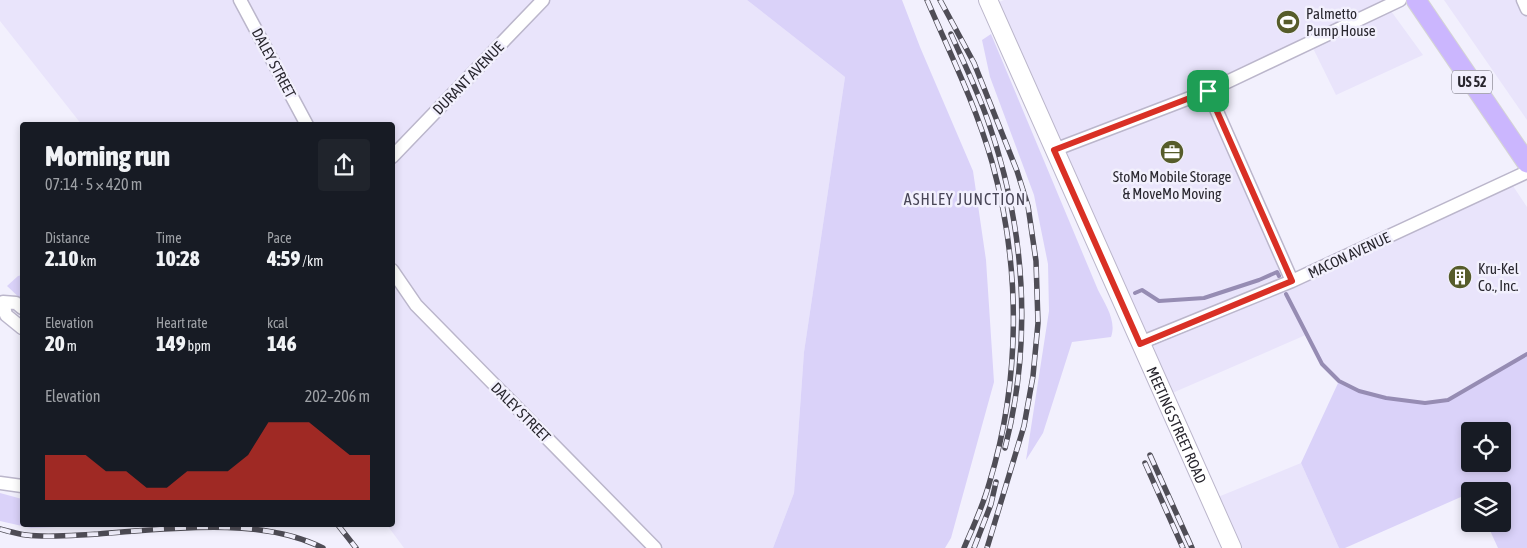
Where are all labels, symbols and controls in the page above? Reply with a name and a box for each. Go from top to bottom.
place label: Palmetto Pump House [1306,5,1376,39]
sports icon: Palmetto Pump House [1275,9,1301,35]
street label: DALEY STREET [249,25,300,101]
street label: DURANT AVENUE [429,38,507,118]
pin [1187,70,1229,112]
road number: US 52 [1452,70,1492,94]
icon: arrive [1194,77,1222,105]
button: share [318,139,370,191]
office icon: StoMo Mobile Storage & MoveMo Moving [1159,139,1185,165]
text: Morning run [45,140,170,172]
place label: StoMo Mobile Storage & MoveMo Moving [1113,168,1231,202]
text: 07:14 · 5 × 420 m [45,175,142,193]
district label: ASHLEY JUNCTION [904,190,1026,208]
street label: MACON AVENUE [1305,228,1393,281]
text: Distance [45,230,90,246]
text: Time [156,230,182,246]
text: Pace [267,230,292,246]
text: 2.10 [45,246,78,270]
text: 10:28 [156,246,200,270]
text: 4:59 [267,246,300,270]
text: km [78,253,97,269]
text: /km [300,253,323,269]
place label: Kru-Kel Co., Inc. [1478,260,1519,294]
building icon: Kru-Kel Co., Inc. [1447,264,1473,290]
text: Elevation [45,315,94,331]
text: Heart rate [156,315,208,331]
text: kcal [267,315,288,331]
text: 20 [45,331,65,355]
text: 149 [156,331,186,355]
text: 146 [267,331,297,355]
text: m [65,338,77,354]
text: bpm [186,338,211,354]
street label: MEETING STREET ROAD [1144,364,1211,486]
street label: DALEY STREET [488,379,554,445]
text: Elevation [45,387,100,405]
text: 202–206 m [305,387,370,405]
map controls [1461,422,1511,532]
button: locate [1461,422,1511,472]
button: layers [1461,482,1511,532]

